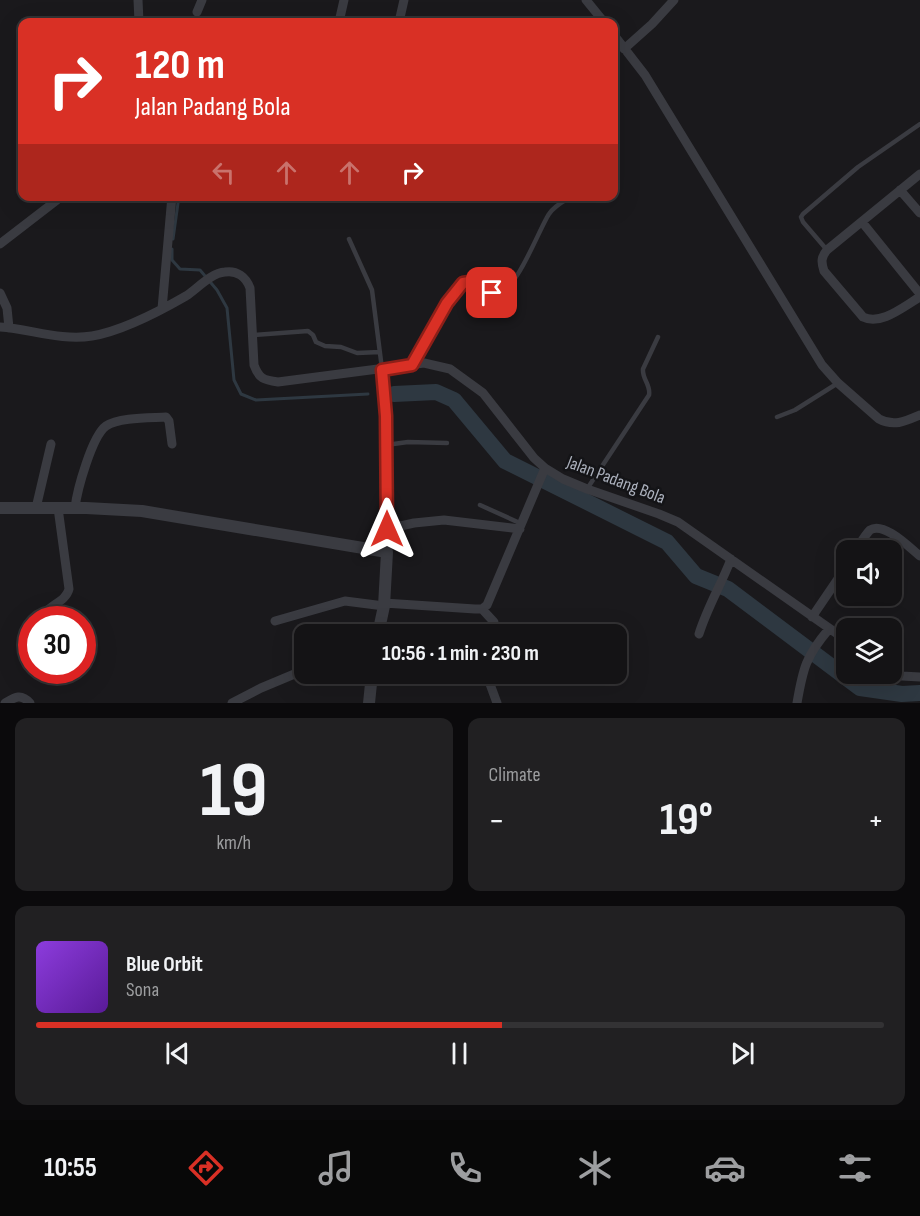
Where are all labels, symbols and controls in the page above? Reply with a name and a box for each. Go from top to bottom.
text: 120 m [135,40,225,91]
icon: right [36,42,114,120]
text: Jalan Padang Bola [135,91,291,123]
icon: left [207,156,240,189]
icon: ahead [270,156,303,189]
icon: ahead [333,156,366,189]
icon: right [396,156,429,189]
pin [466,267,517,318]
icon: arrive [475,276,508,309]
street label: Jalan Padang Bola [563,451,668,508]
position arrow [355,497,419,561]
map controls [836,540,902,684]
button: sound [836,540,902,606]
speed limit sign: 30 [18,606,96,684]
button: layers [836,618,902,684]
text: 10:56 · 1 min · 230 m [382,640,539,667]
text: 19 [200,745,268,838]
text: Climate [489,763,541,787]
text: 19° [660,793,713,848]
text: − [489,801,505,841]
text: + [868,801,884,841]
text: km/h [216,831,251,855]
text: Blue Orbit [126,951,203,978]
text: Sona [126,978,159,1002]
icon: previous [161,1037,194,1070]
icon: pause [443,1037,476,1070]
icon: next [726,1037,759,1070]
icon: directions [185,1147,227,1189]
icon: music [315,1147,357,1189]
icon: phone [444,1147,486,1189]
icon: climate [574,1147,616,1189]
icon: car [704,1147,746,1189]
icon: filters [834,1147,876,1189]
text: 10:55 [44,1152,97,1184]

